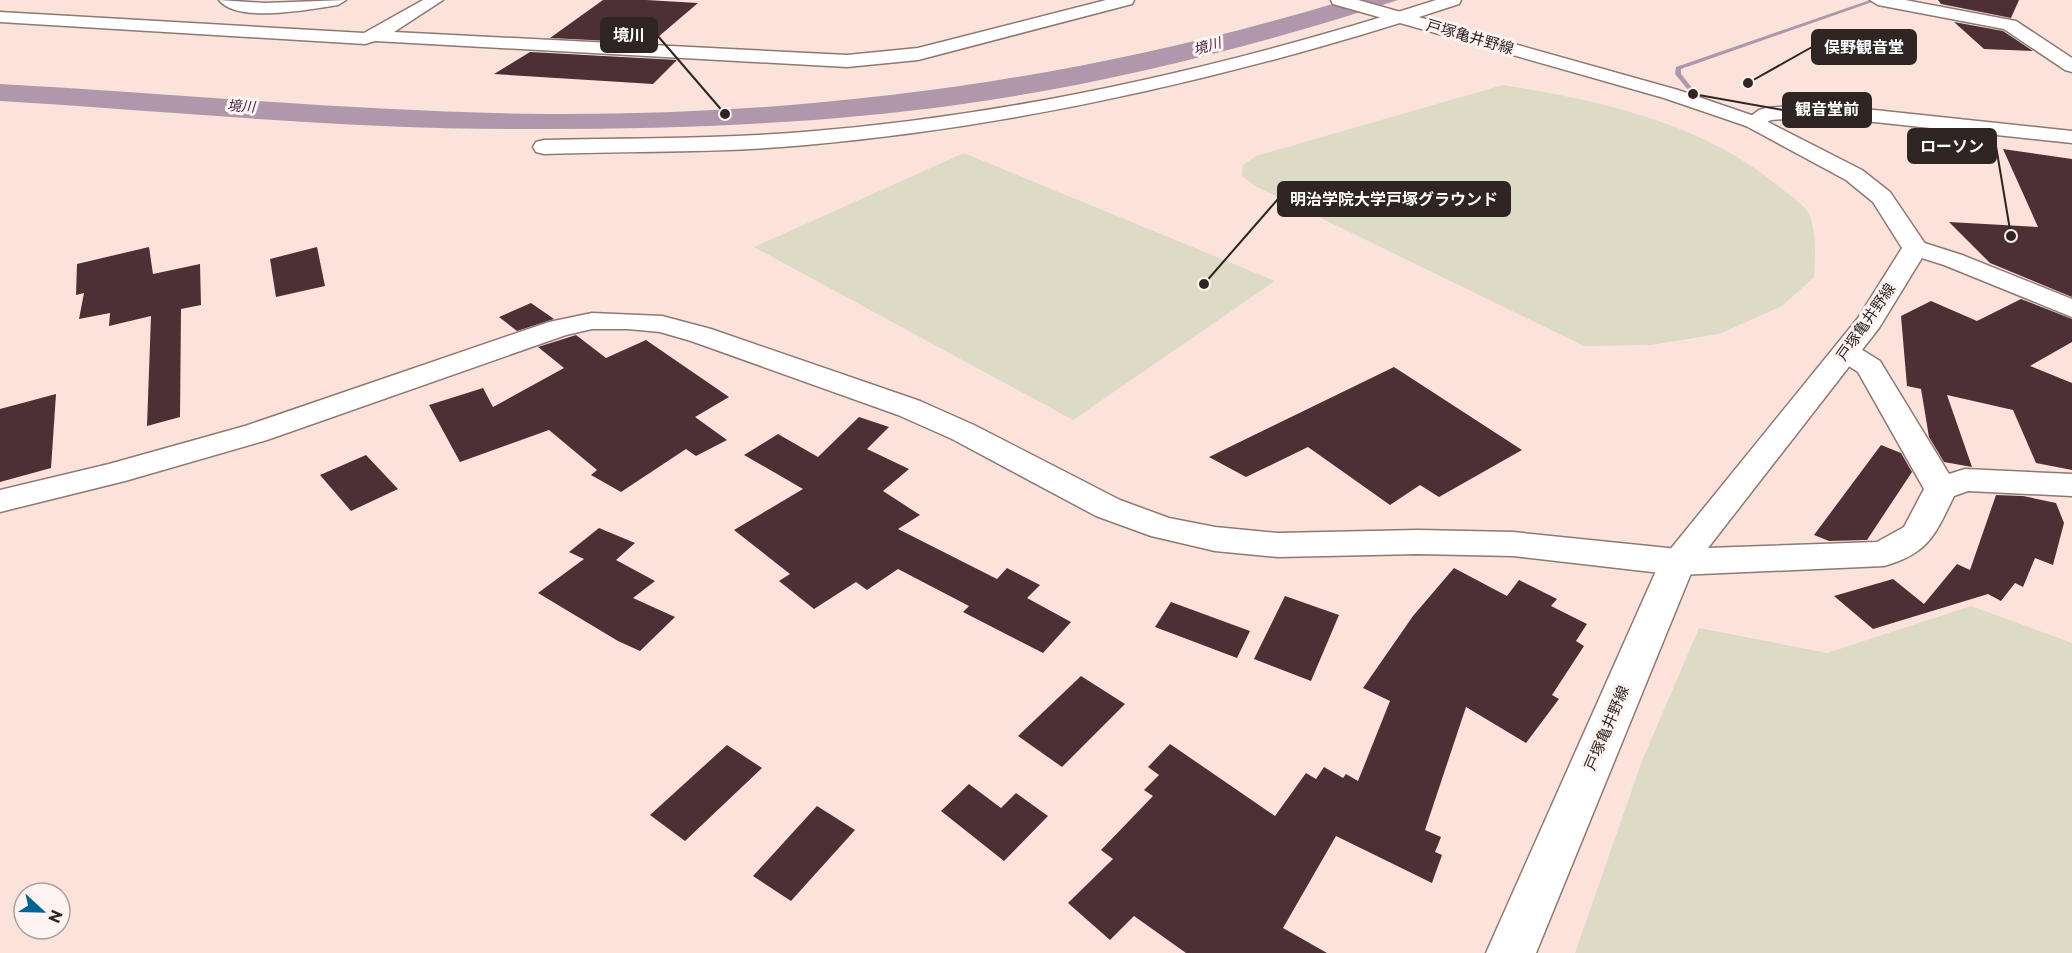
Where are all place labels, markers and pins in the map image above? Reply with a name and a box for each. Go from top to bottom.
callout: 境川 [601,18,657,52]
callout: 俣野観音堂 [1812,30,1916,64]
callout: 観音堂前 [1783,93,1871,127]
callout: ローソン [1908,129,1996,163]
callout: 明治学院大学戸塚グラウンド [1278,182,1510,216]

